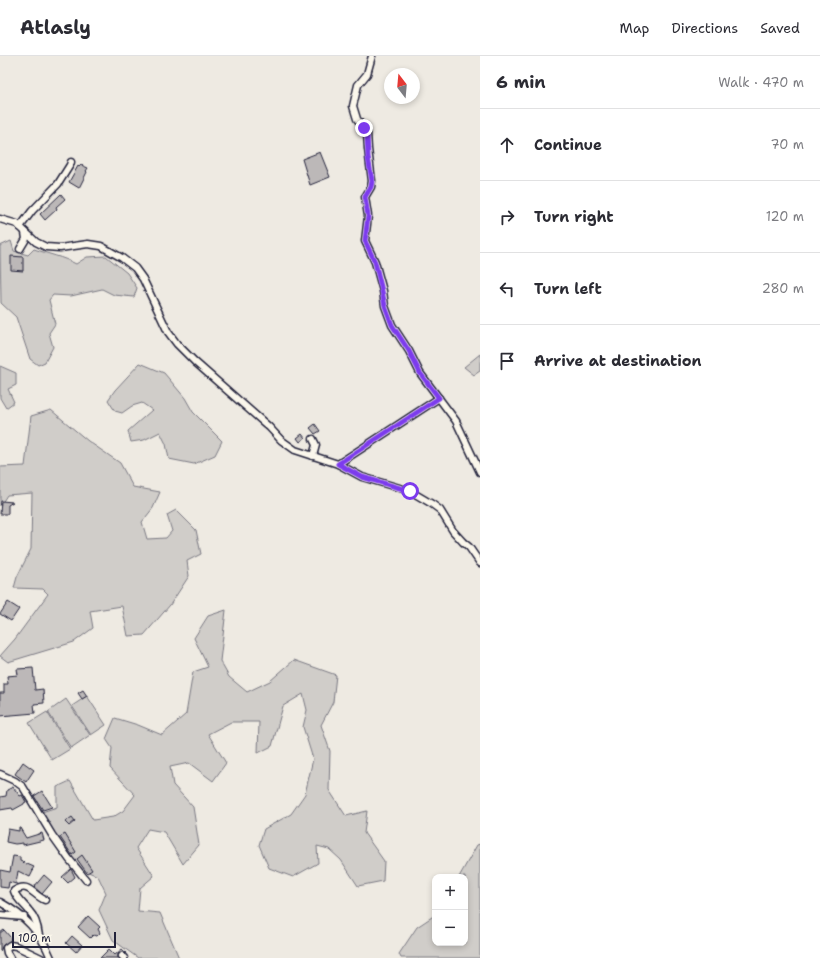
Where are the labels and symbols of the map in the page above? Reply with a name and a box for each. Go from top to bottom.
north arrow [384,68,420,104]
route end [355,119,373,137]
route start [401,482,419,500]
scale bar [12,930,116,949]

